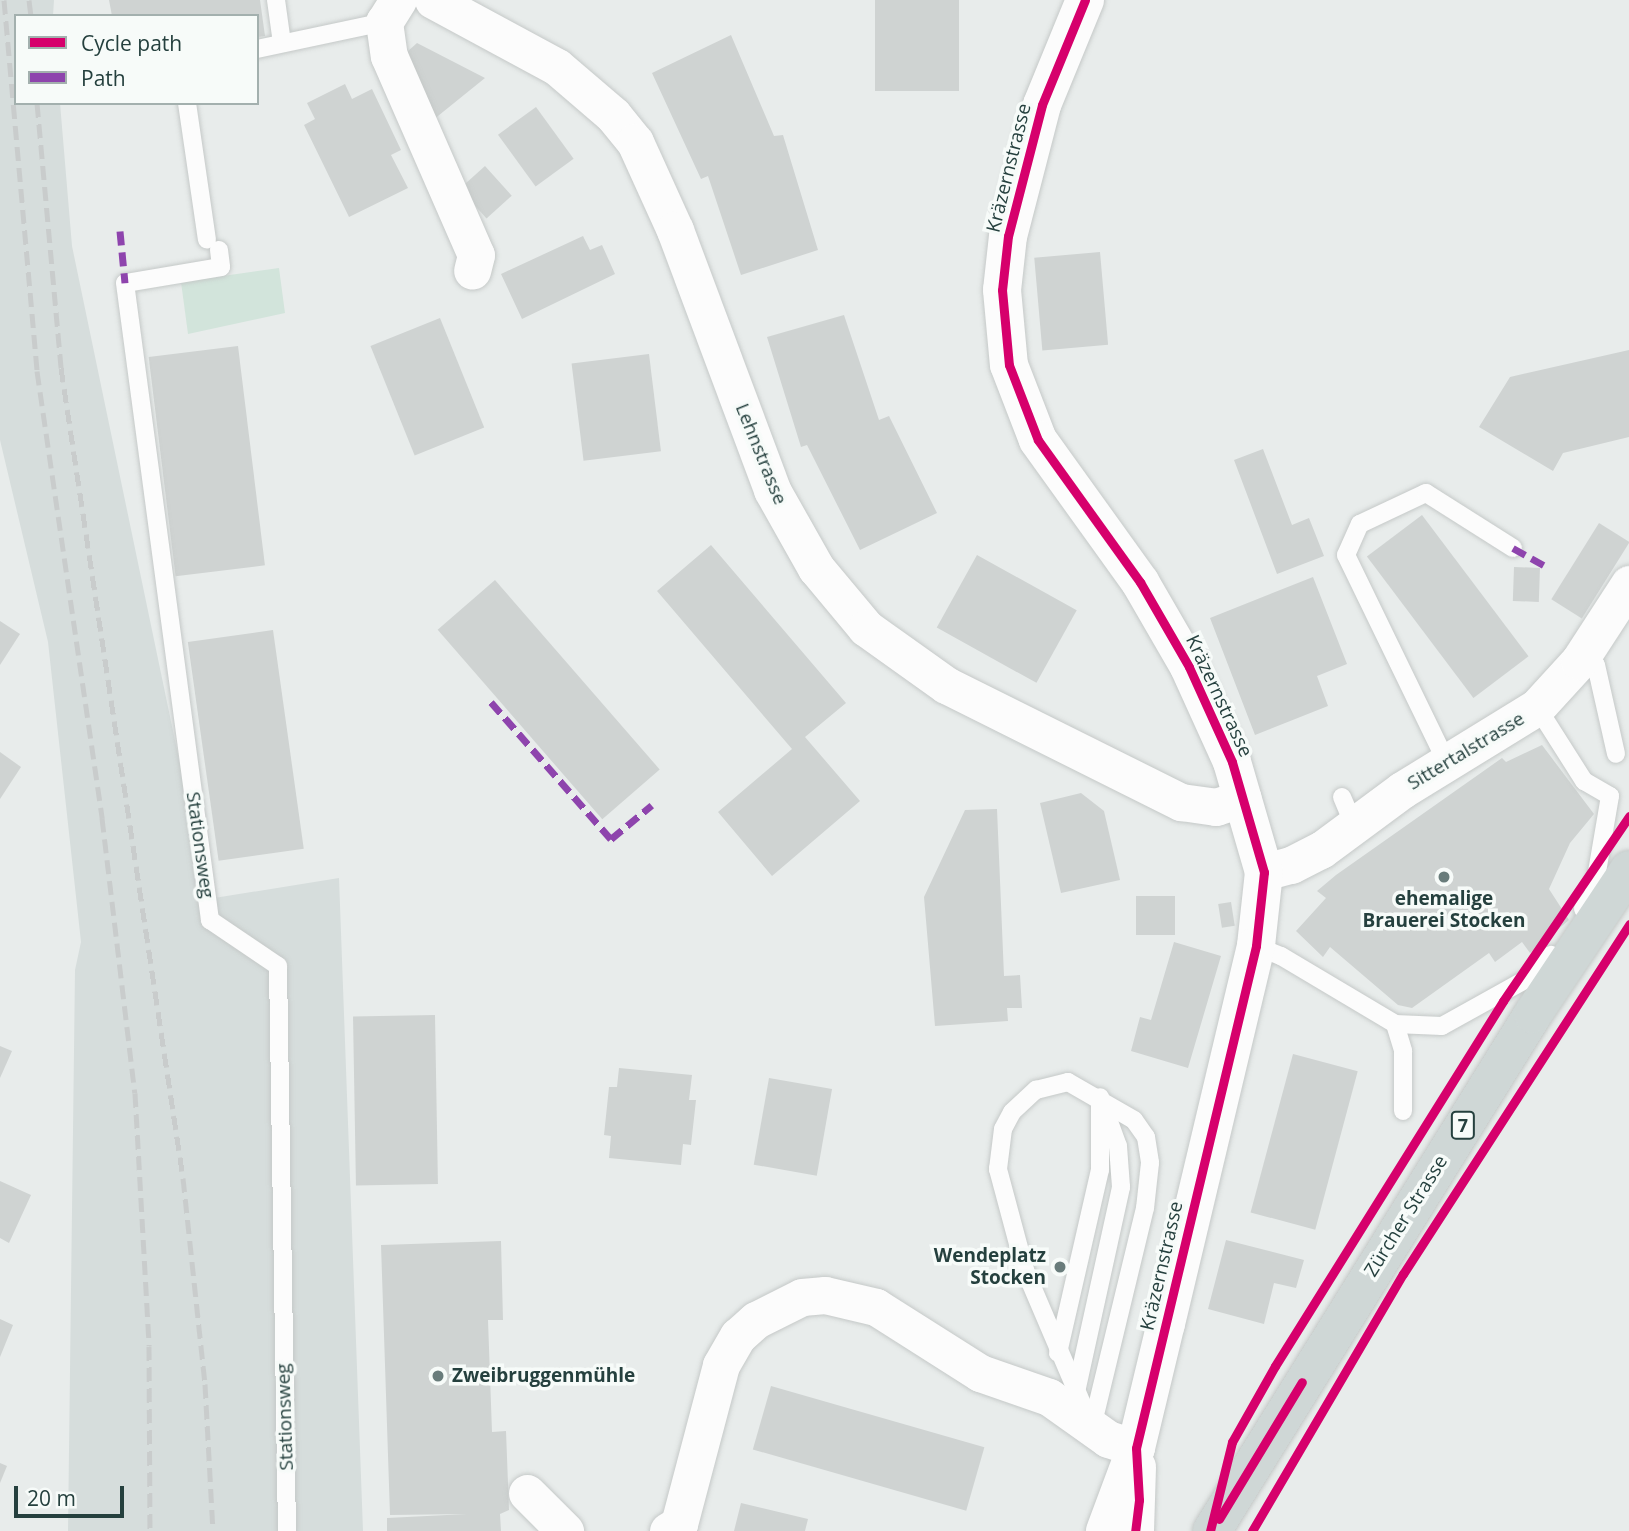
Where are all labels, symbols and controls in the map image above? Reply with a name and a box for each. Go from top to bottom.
legend [14,14,259,105]
text: Cycle path [81,29,182,57]
text: Path [81,64,126,92]
street label: Kräzernstrasse [982,101,1036,235]
street label: Lehnstrasse [730,400,792,508]
street label: Kräzernstrasse [1181,631,1257,761]
street label: Sittertalstrasse [1403,707,1529,795]
street label: Stationsweg [181,790,219,900]
marker: ehemalige Brauerei Stocken [1436,869,1452,885]
place label: ehemalige Brauerei Stocken [1363,888,1525,932]
road number: 7 [1451,1110,1475,1140]
street label: Zürcher Strasse [1360,1151,1452,1281]
street label: Kräzernstrasse [1136,1199,1188,1333]
place label: Wendeplatz Stocken [934,1245,1046,1289]
marker: Wendeplatz Stocken [1052,1259,1068,1275]
street label: Stationsweg [272,1363,298,1471]
place label: Zweibruggenmühle [452,1365,635,1387]
marker: Zweibruggenmühle [430,1368,446,1384]
scale bar [18,1472,128,1516]
text: 20 m [27,1484,76,1512]

